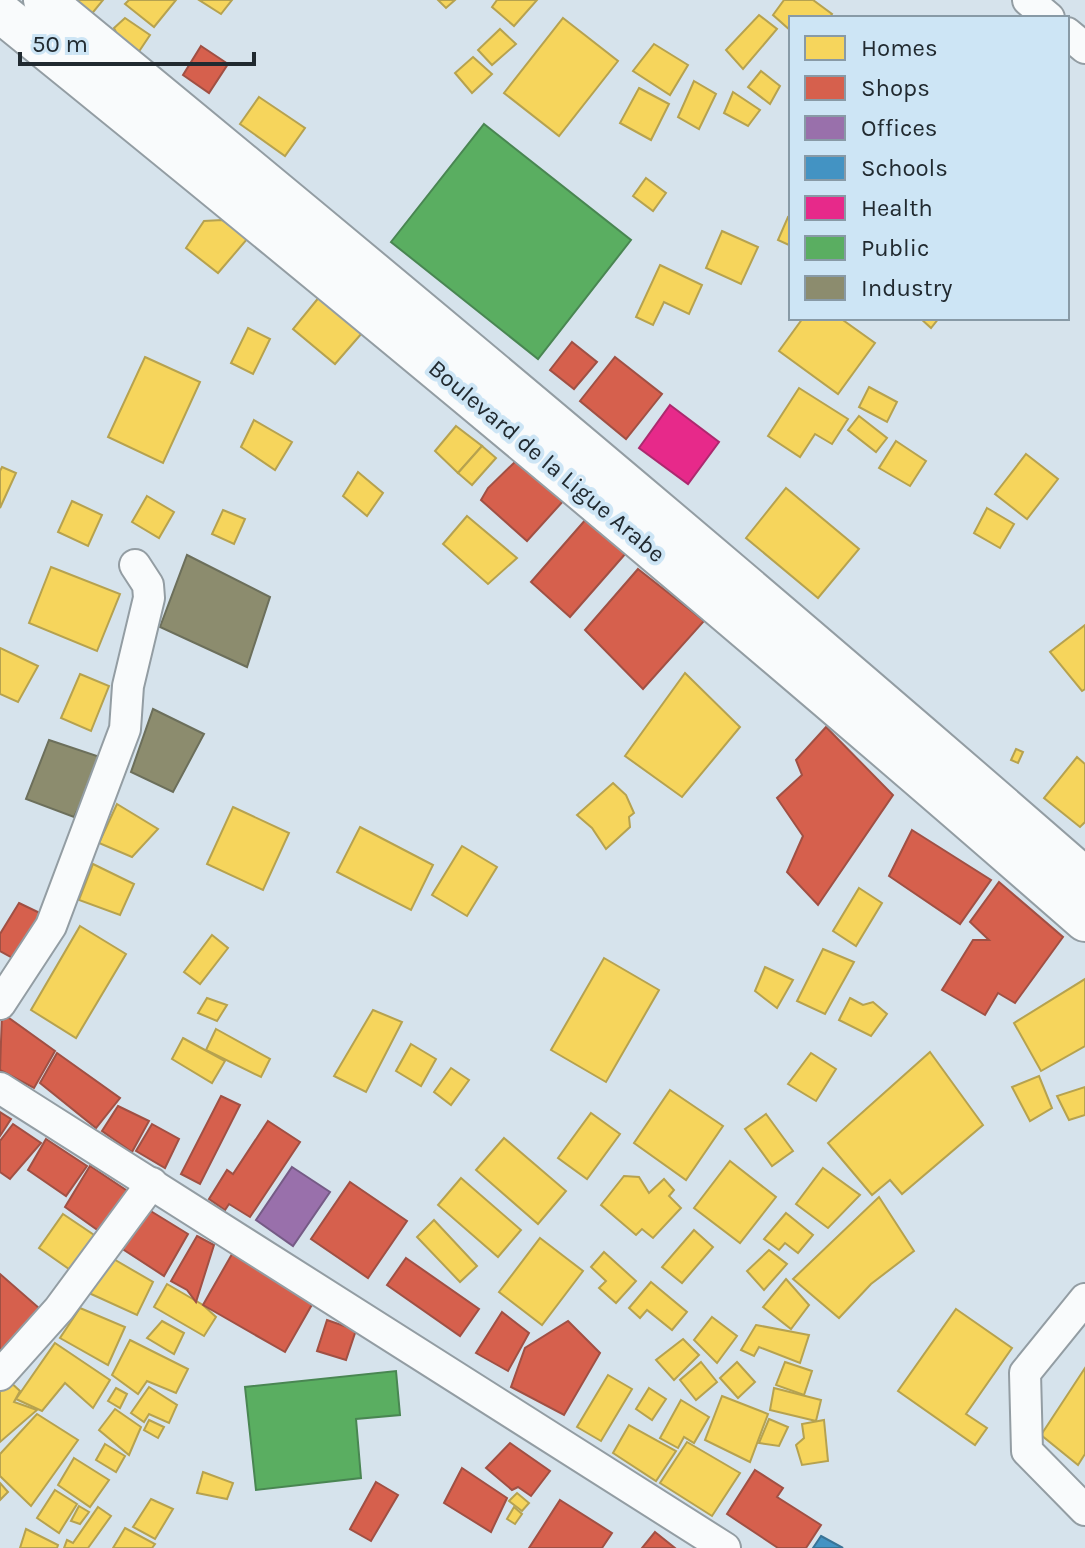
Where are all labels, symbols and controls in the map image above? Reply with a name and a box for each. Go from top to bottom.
scale bar [20,16,254,66]
legend [789,16,1069,320]
text: 50 m [32,30,88,58]
text: Homes [861,34,938,62]
text: Shops [861,74,930,102]
text: Offices [861,114,937,142]
text: Schools [861,154,948,182]
text: Health [861,194,933,222]
text: Public [861,234,929,262]
text: Industry [861,274,952,302]
street label: Boulevard de la Ligue Arabe [423,354,671,568]

